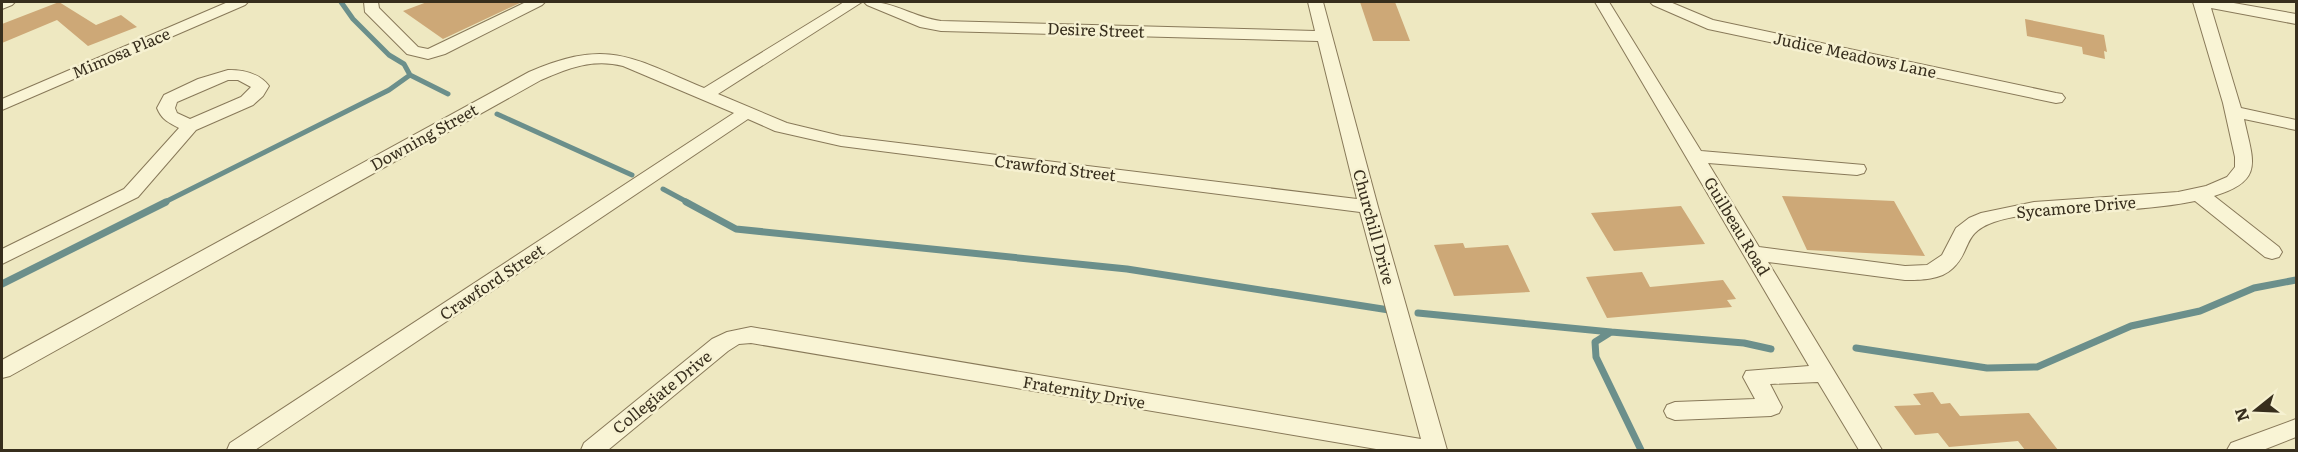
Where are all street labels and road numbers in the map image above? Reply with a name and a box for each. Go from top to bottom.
street label: Desire Street [1047,15,1146,43]
street label: Mimosa Place [68,21,173,84]
street label: Judice Meadows Lane [1771,25,1939,83]
street label: Downing Street [365,96,482,176]
street label: Crawford Street [993,148,1118,186]
street label: Churchill Drive [1348,166,1402,287]
street label: Guilbeau Road [1699,172,1777,280]
street label: Sycamore Drive [2015,189,2137,223]
street label: Crawford Street [434,237,549,325]
street label: Collegiate Drive [607,344,716,439]
street label: Fraternity Drive [1021,368,1147,414]

